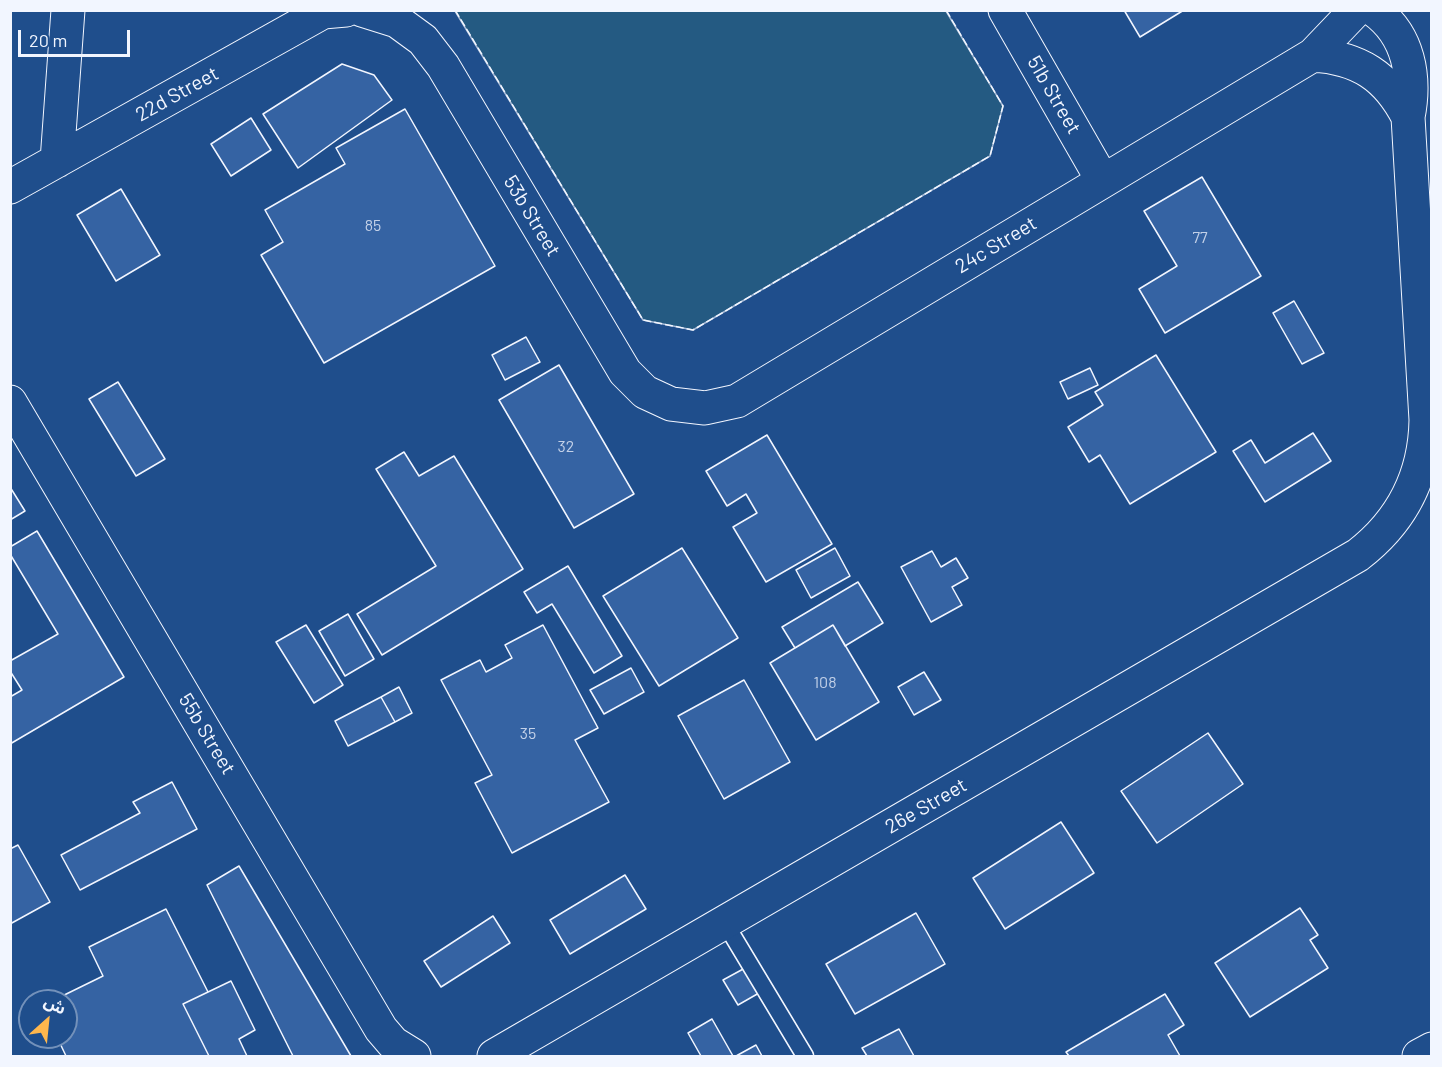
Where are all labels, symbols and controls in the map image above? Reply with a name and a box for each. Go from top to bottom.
scale bar [21,18,134,56]
text: 20 m [29,29,67,51]
street label: 51b Street [1022,52,1086,138]
street label: 22d Street [131,61,223,127]
street label: 53b Street [499,171,565,261]
street label: 24c Street [951,211,1041,279]
house number: 85 [365,216,381,236]
house number: 77 [1192,228,1208,248]
house number: 32 [558,437,574,457]
house number: 108 [814,673,836,693]
street label: 55b Street [174,689,240,779]
house number: 35 [520,724,536,744]
street label: 26e Street [881,773,971,839]
north arrow [18,989,78,1049]
text: ش [41,991,70,1018]

